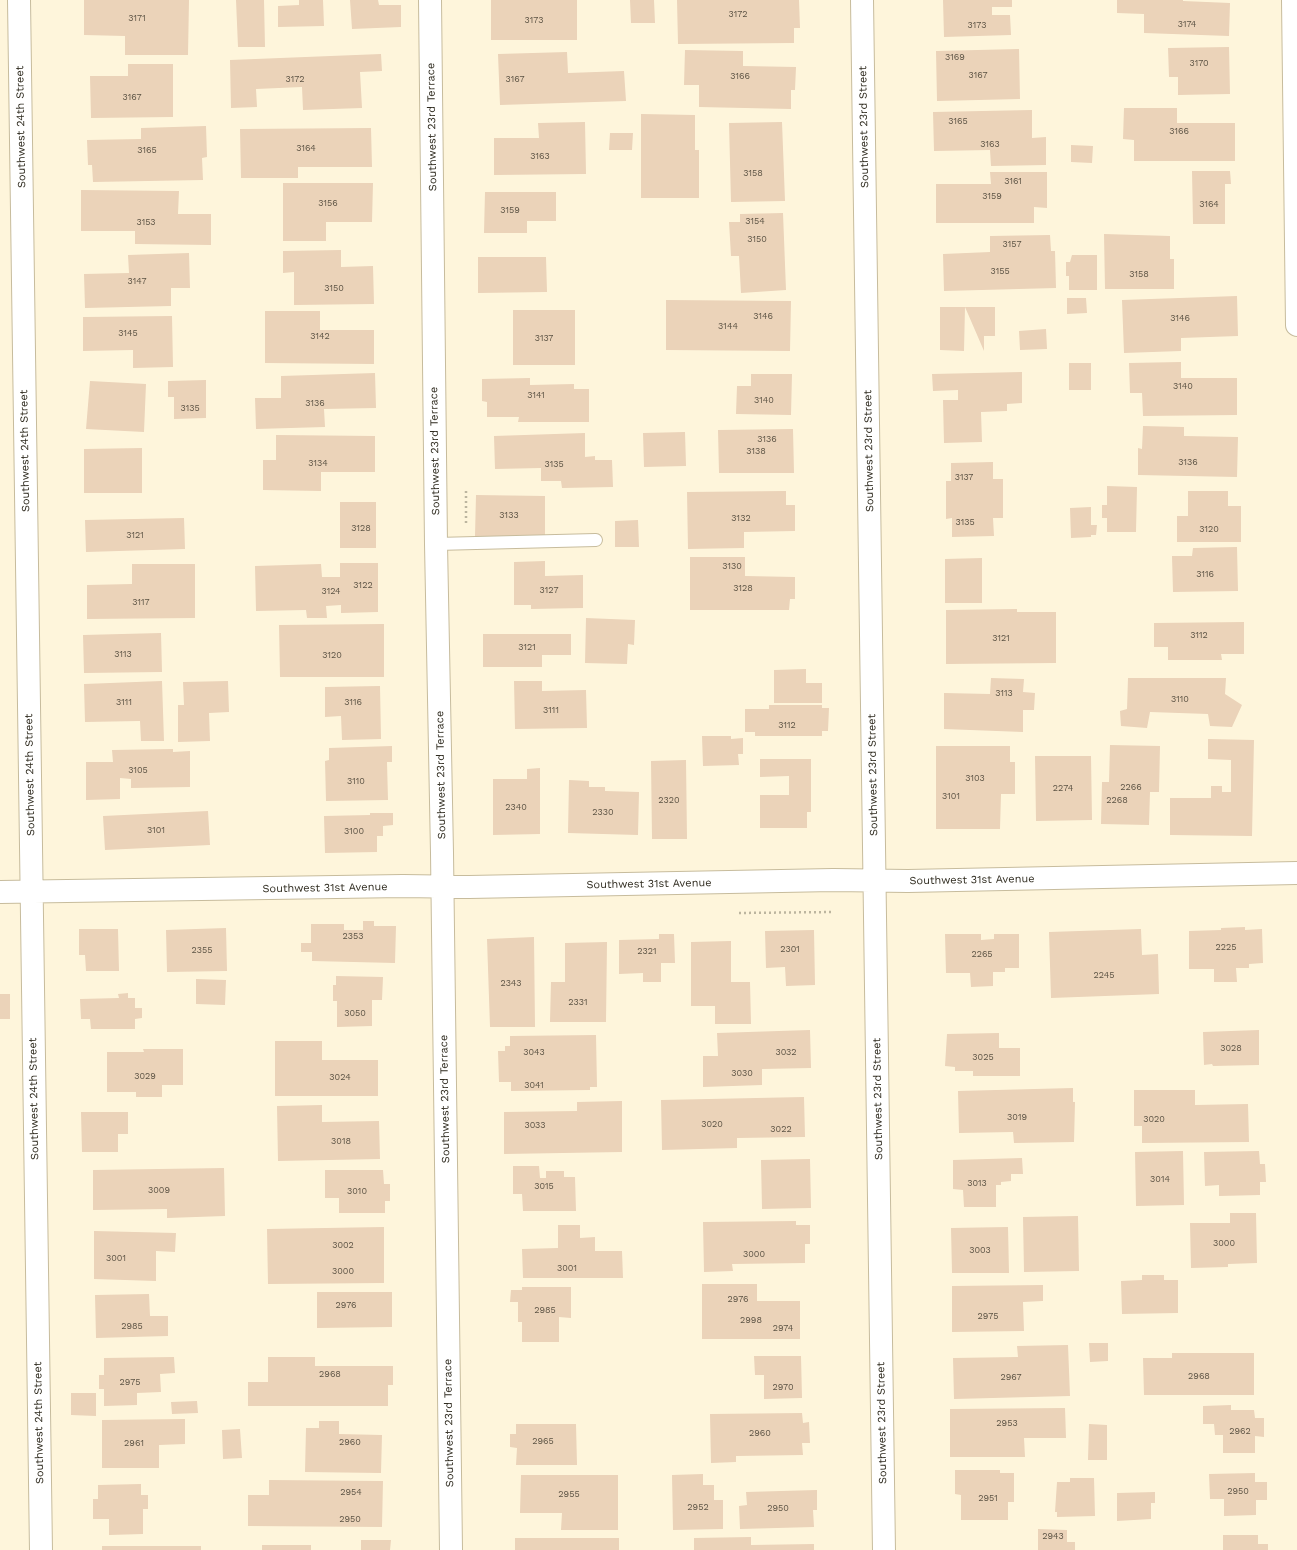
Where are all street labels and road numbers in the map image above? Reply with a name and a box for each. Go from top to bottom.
street label: Southwest 23rd Terrace [424,63,440,191]
street label: Southwest 24th Street [13,66,29,188]
street label: Southwest 23rd Street [856,66,872,188]
street label: Southwest 23rd Terrace [427,387,443,515]
street label: Southwest 24th Street [17,390,33,512]
street label: Southwest 23rd Street [861,390,877,512]
street label: Southwest 23rd Terrace [433,711,449,839]
street label: Southwest 24th Street [22,714,38,836]
street label: Southwest 23rd Street [865,714,881,836]
street label: Southwest 31st Avenue [909,872,1035,888]
street label: Southwest 31st Avenue [586,876,712,892]
street label: Southwest 31st Avenue [262,880,388,896]
street label: Southwest 23rd Terrace [437,1035,453,1163]
street label: Southwest 24th Street [26,1038,42,1160]
street label: Southwest 23rd Street [870,1038,886,1160]
street label: Southwest 23rd Terrace [441,1359,457,1487]
street label: Southwest 24th Street [31,1362,47,1484]
street label: Southwest 23rd Street [874,1362,890,1484]

